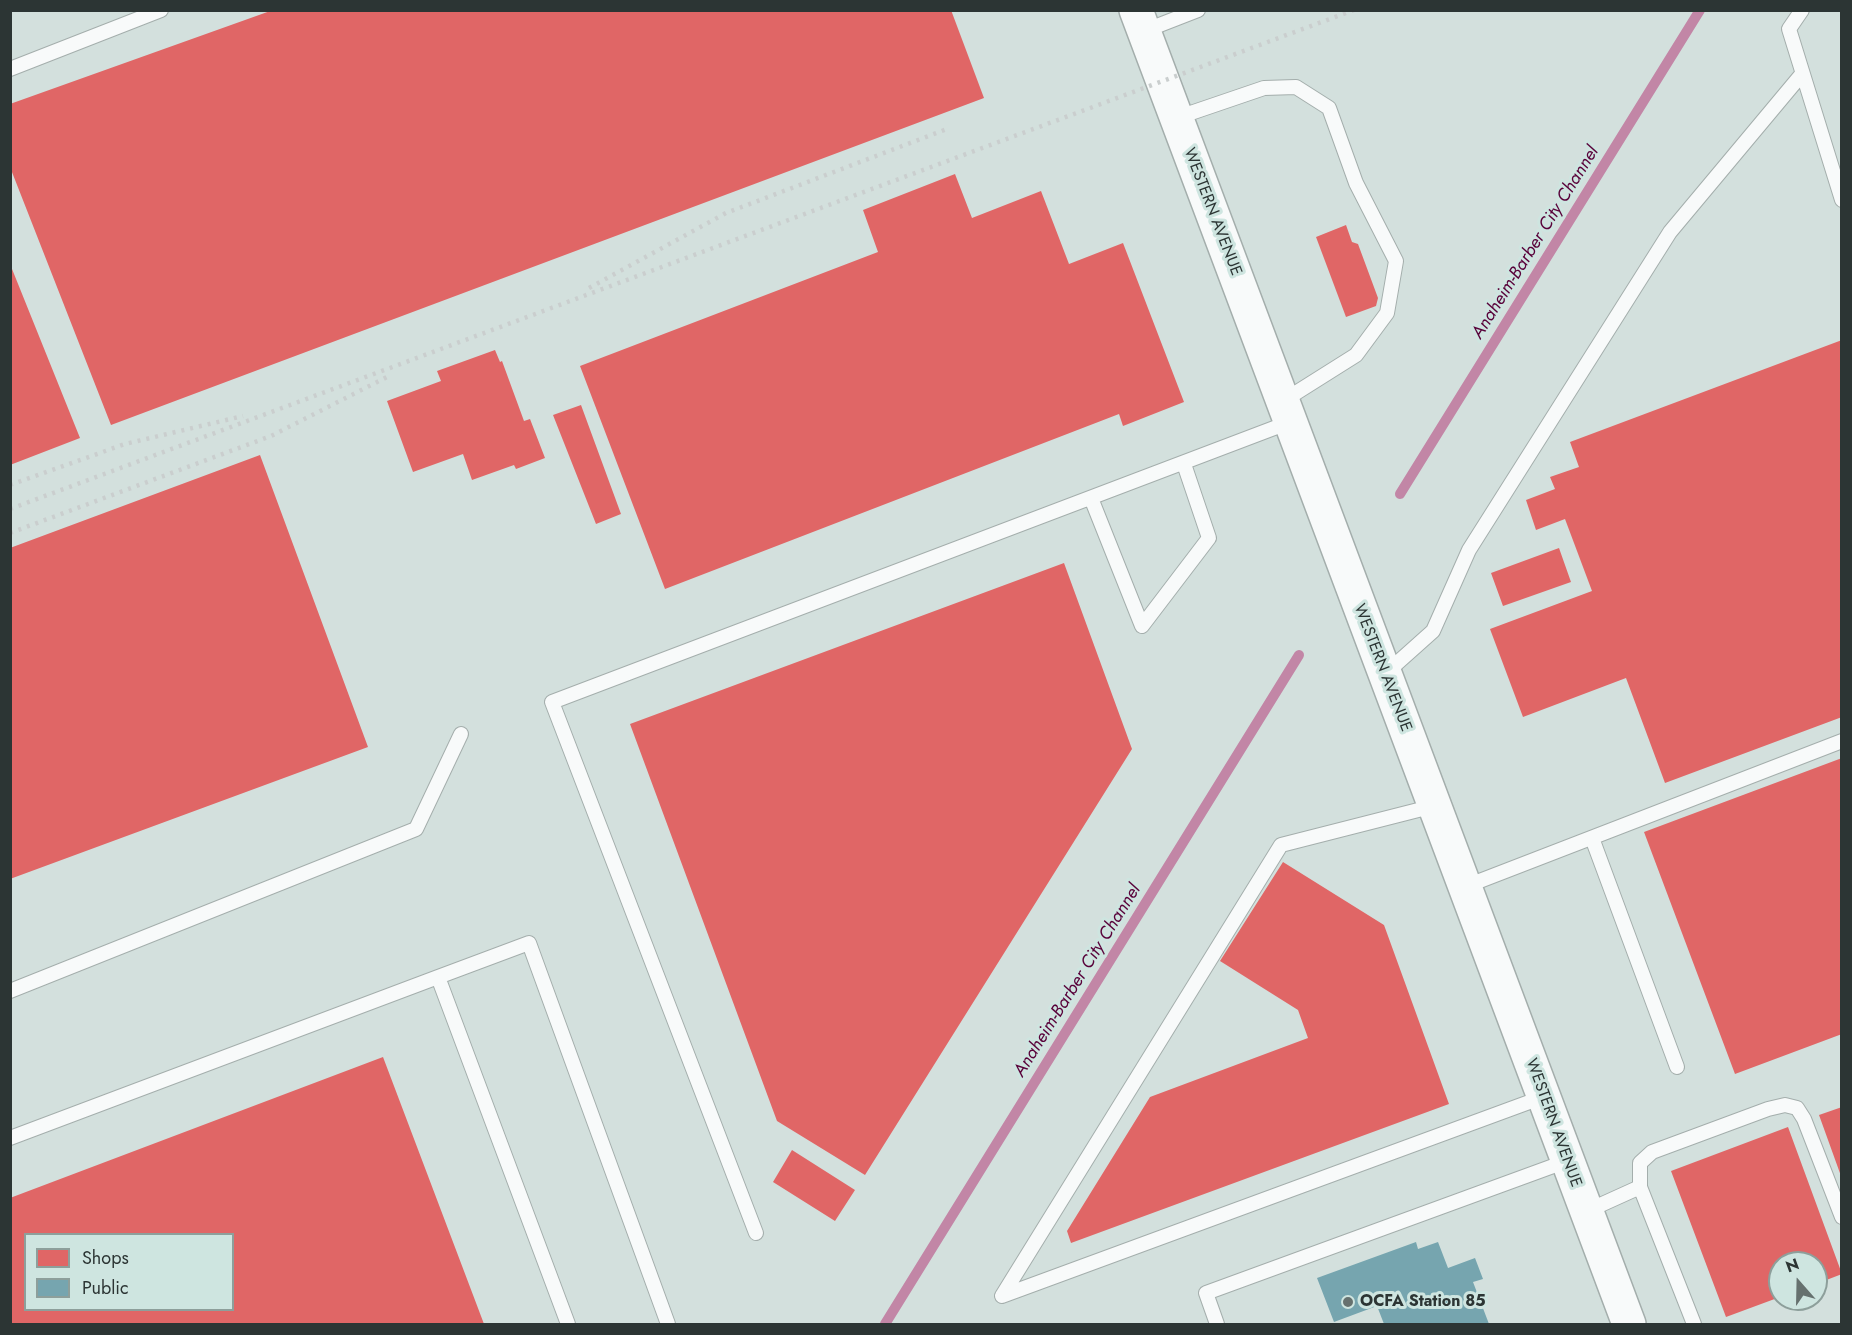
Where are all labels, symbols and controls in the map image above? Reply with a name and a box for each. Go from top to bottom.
water label: Anaheim-Barber City Channel [1468,143,1604,343]
street label: WESTERN AVENUE [1179,145,1245,279]
street label: WESTERN AVENUE [1349,601,1415,735]
water label: Anaheim-Barber City Channel [1010,881,1146,1081]
street label: WESTERN AVENUE [1521,1056,1585,1190]
legend [24,1233,234,1311]
text: Shops [82,1245,129,1271]
north arrow [1768,1251,1828,1311]
text: N [1782,1253,1802,1278]
text: Public [82,1275,129,1301]
place label: OCFA Station 85 [1360,1292,1486,1312]
marker: OCFA Station 85 [1341,1295,1355,1309]

